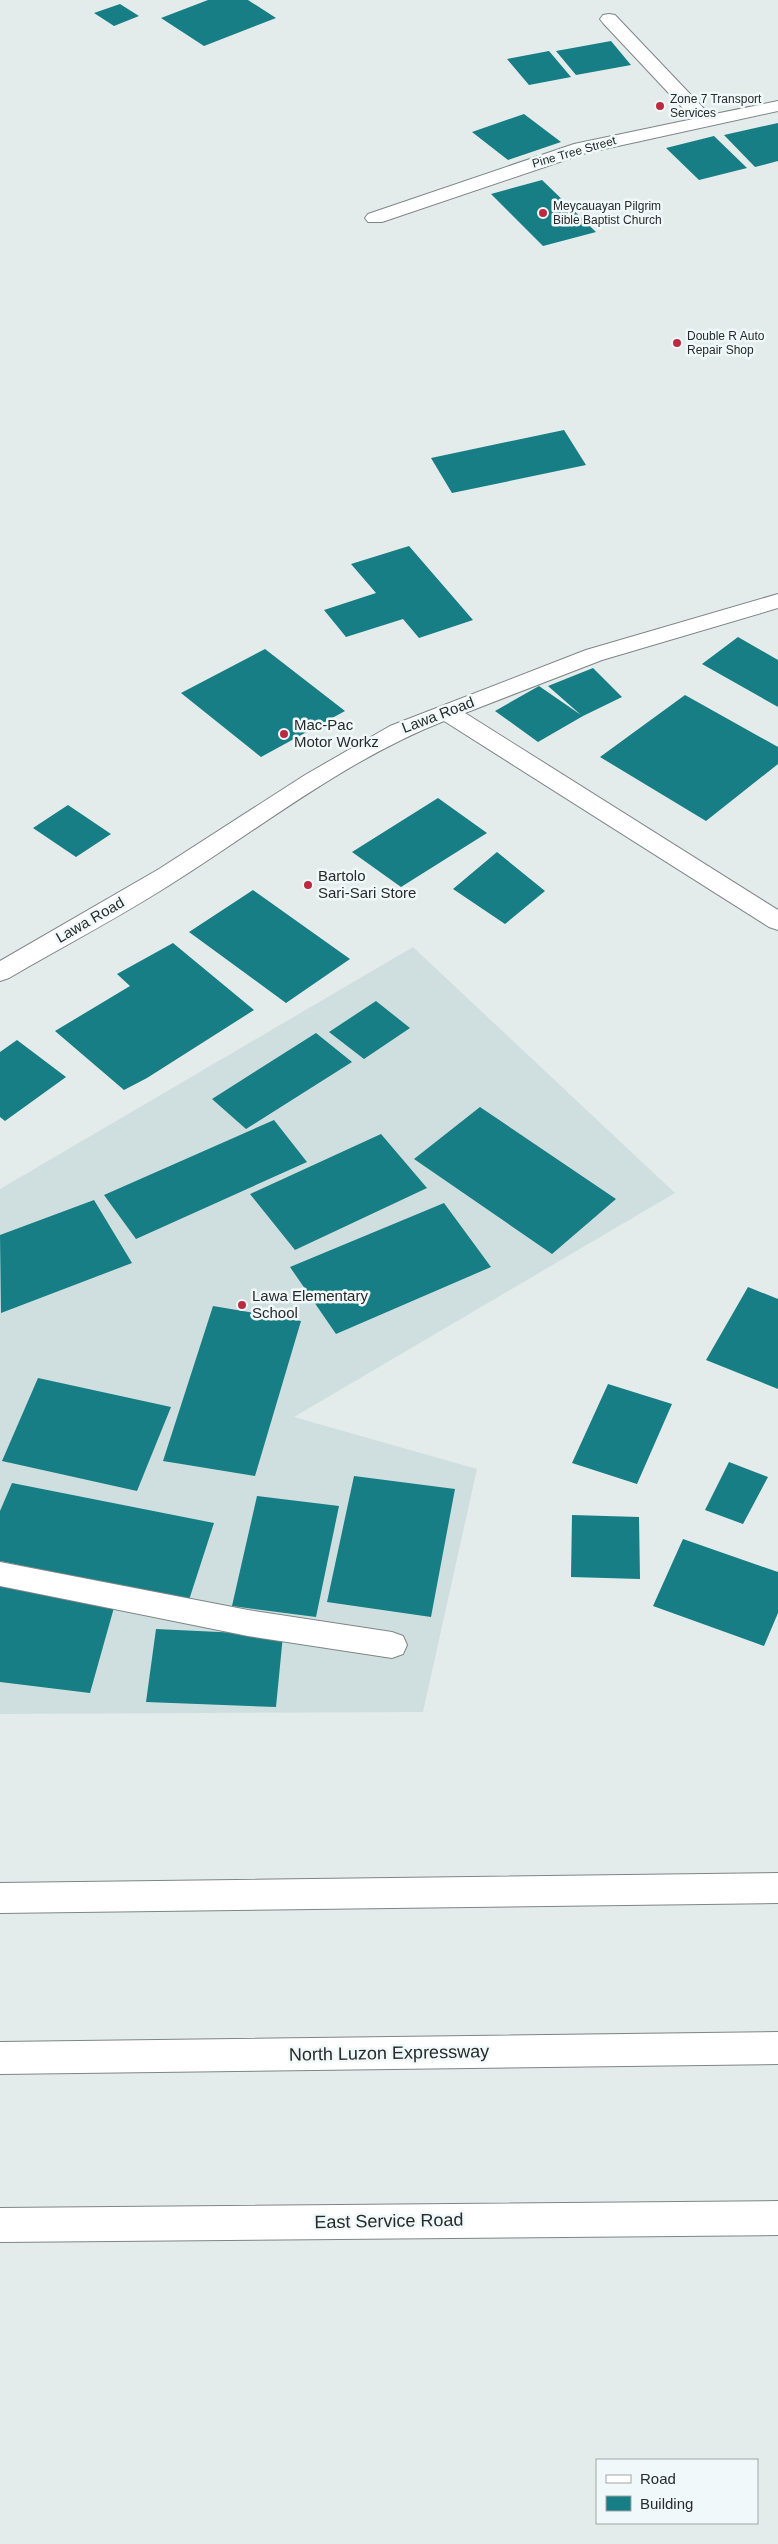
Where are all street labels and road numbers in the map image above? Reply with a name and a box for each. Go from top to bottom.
street label: Pine Tree Street [530,133,618,171]
street label: Lawa Road [399,693,476,736]
street label: Lawa Road [53,893,127,946]
street label: North Luzon Expressway [289,2041,489,2065]
street label: East Service Road [314,2210,464,2232]

